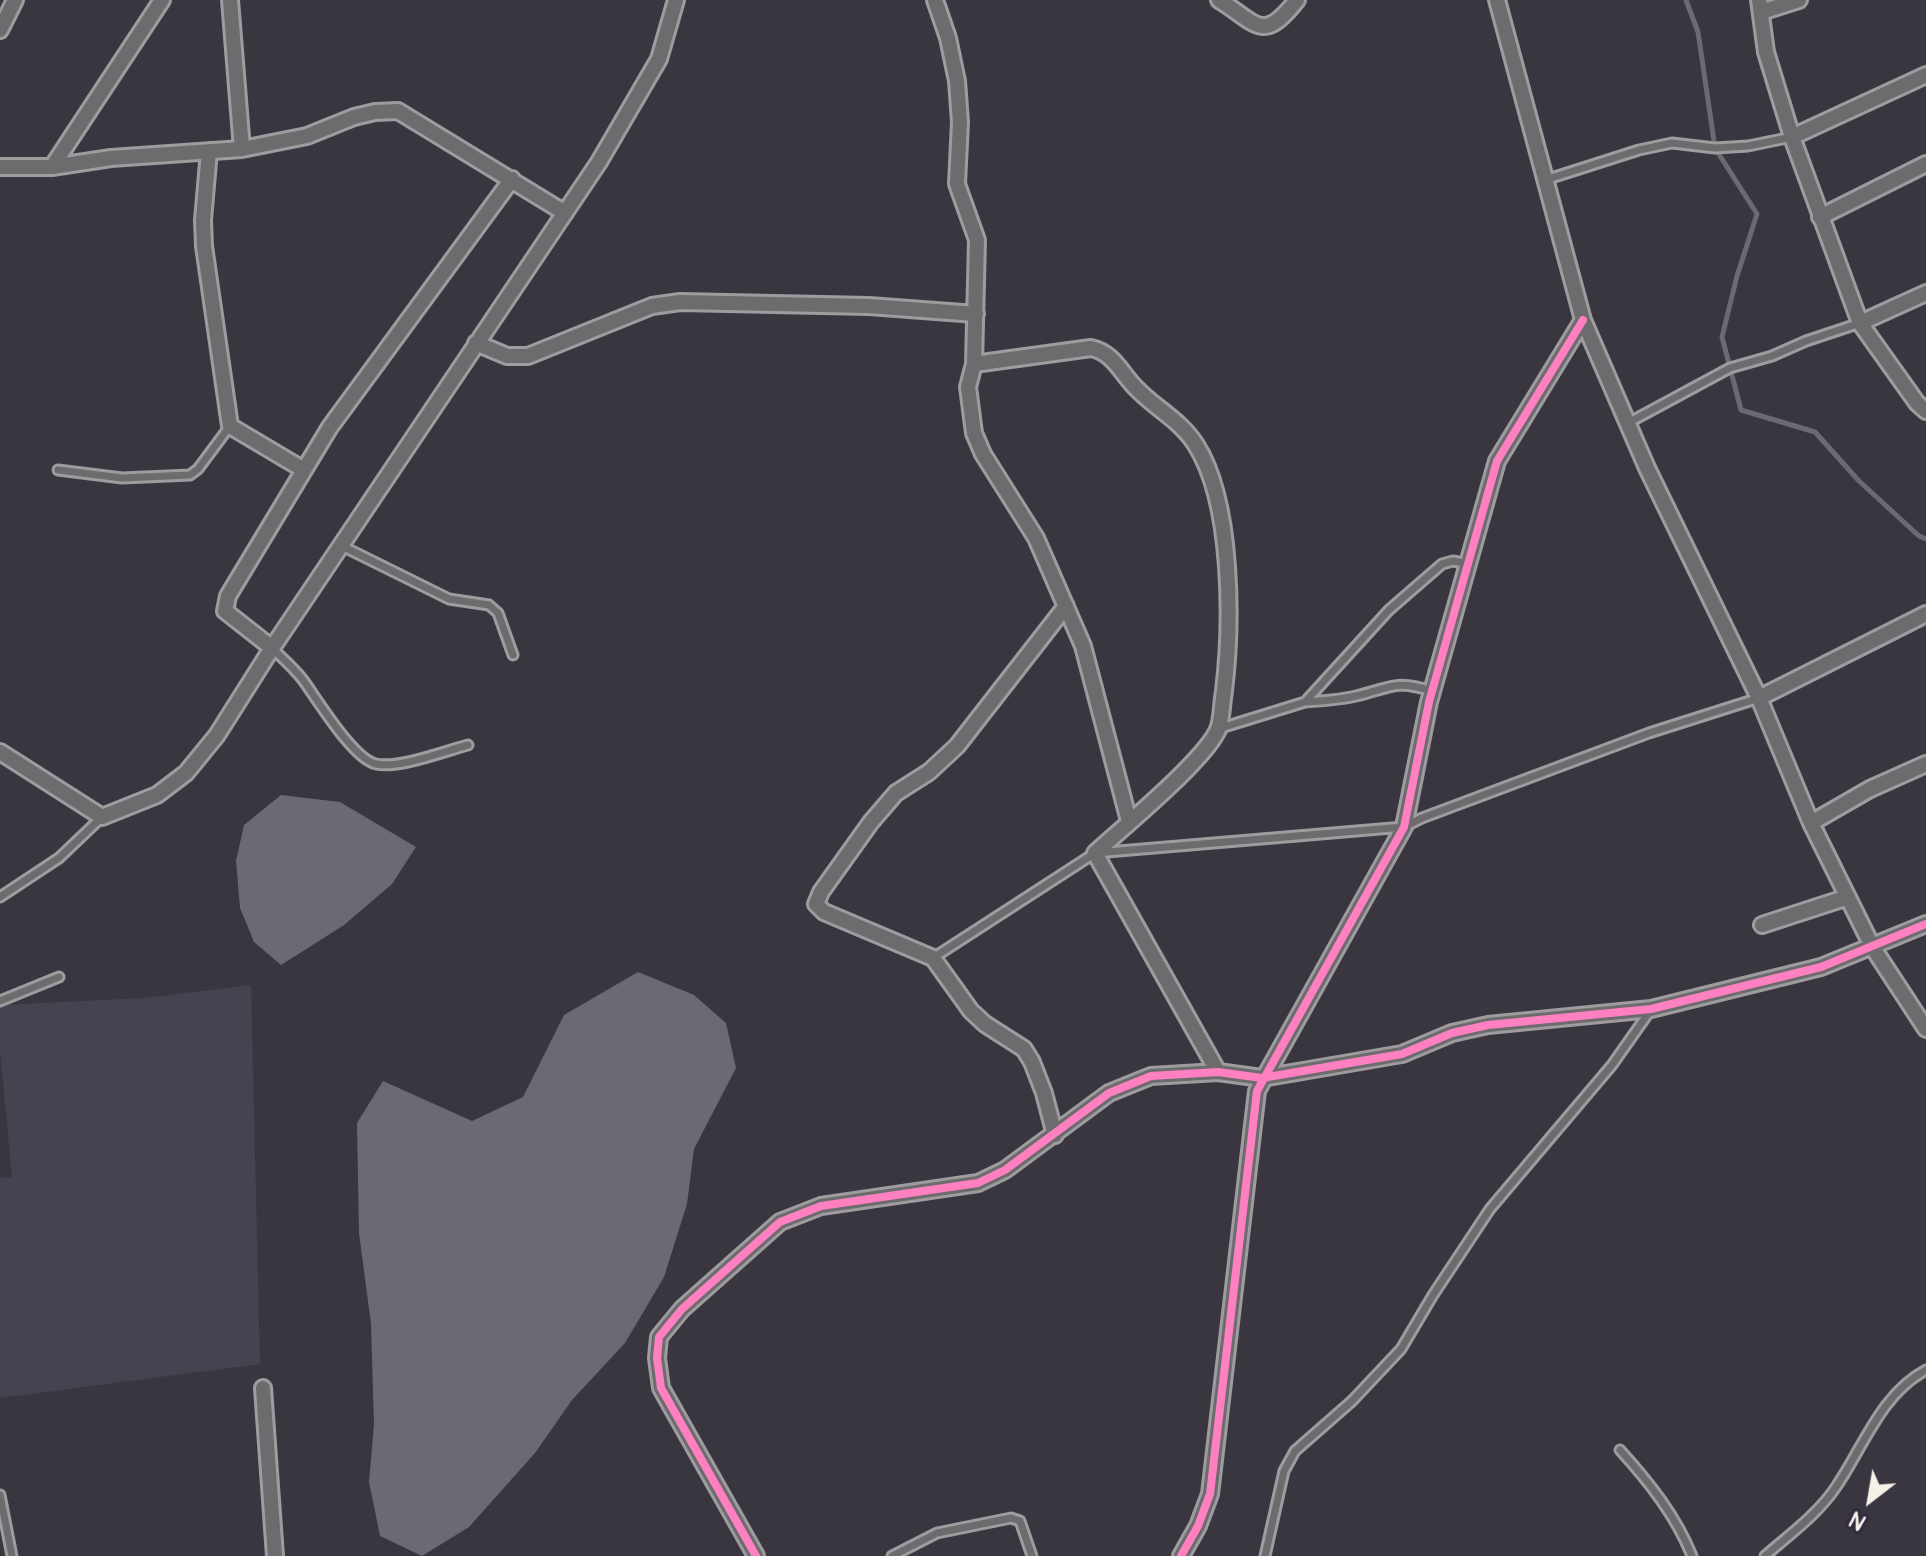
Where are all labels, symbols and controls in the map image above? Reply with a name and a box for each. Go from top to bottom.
north arrow [1830,1460,1910,1540]
text: N [1844,1505,1871,1536]

